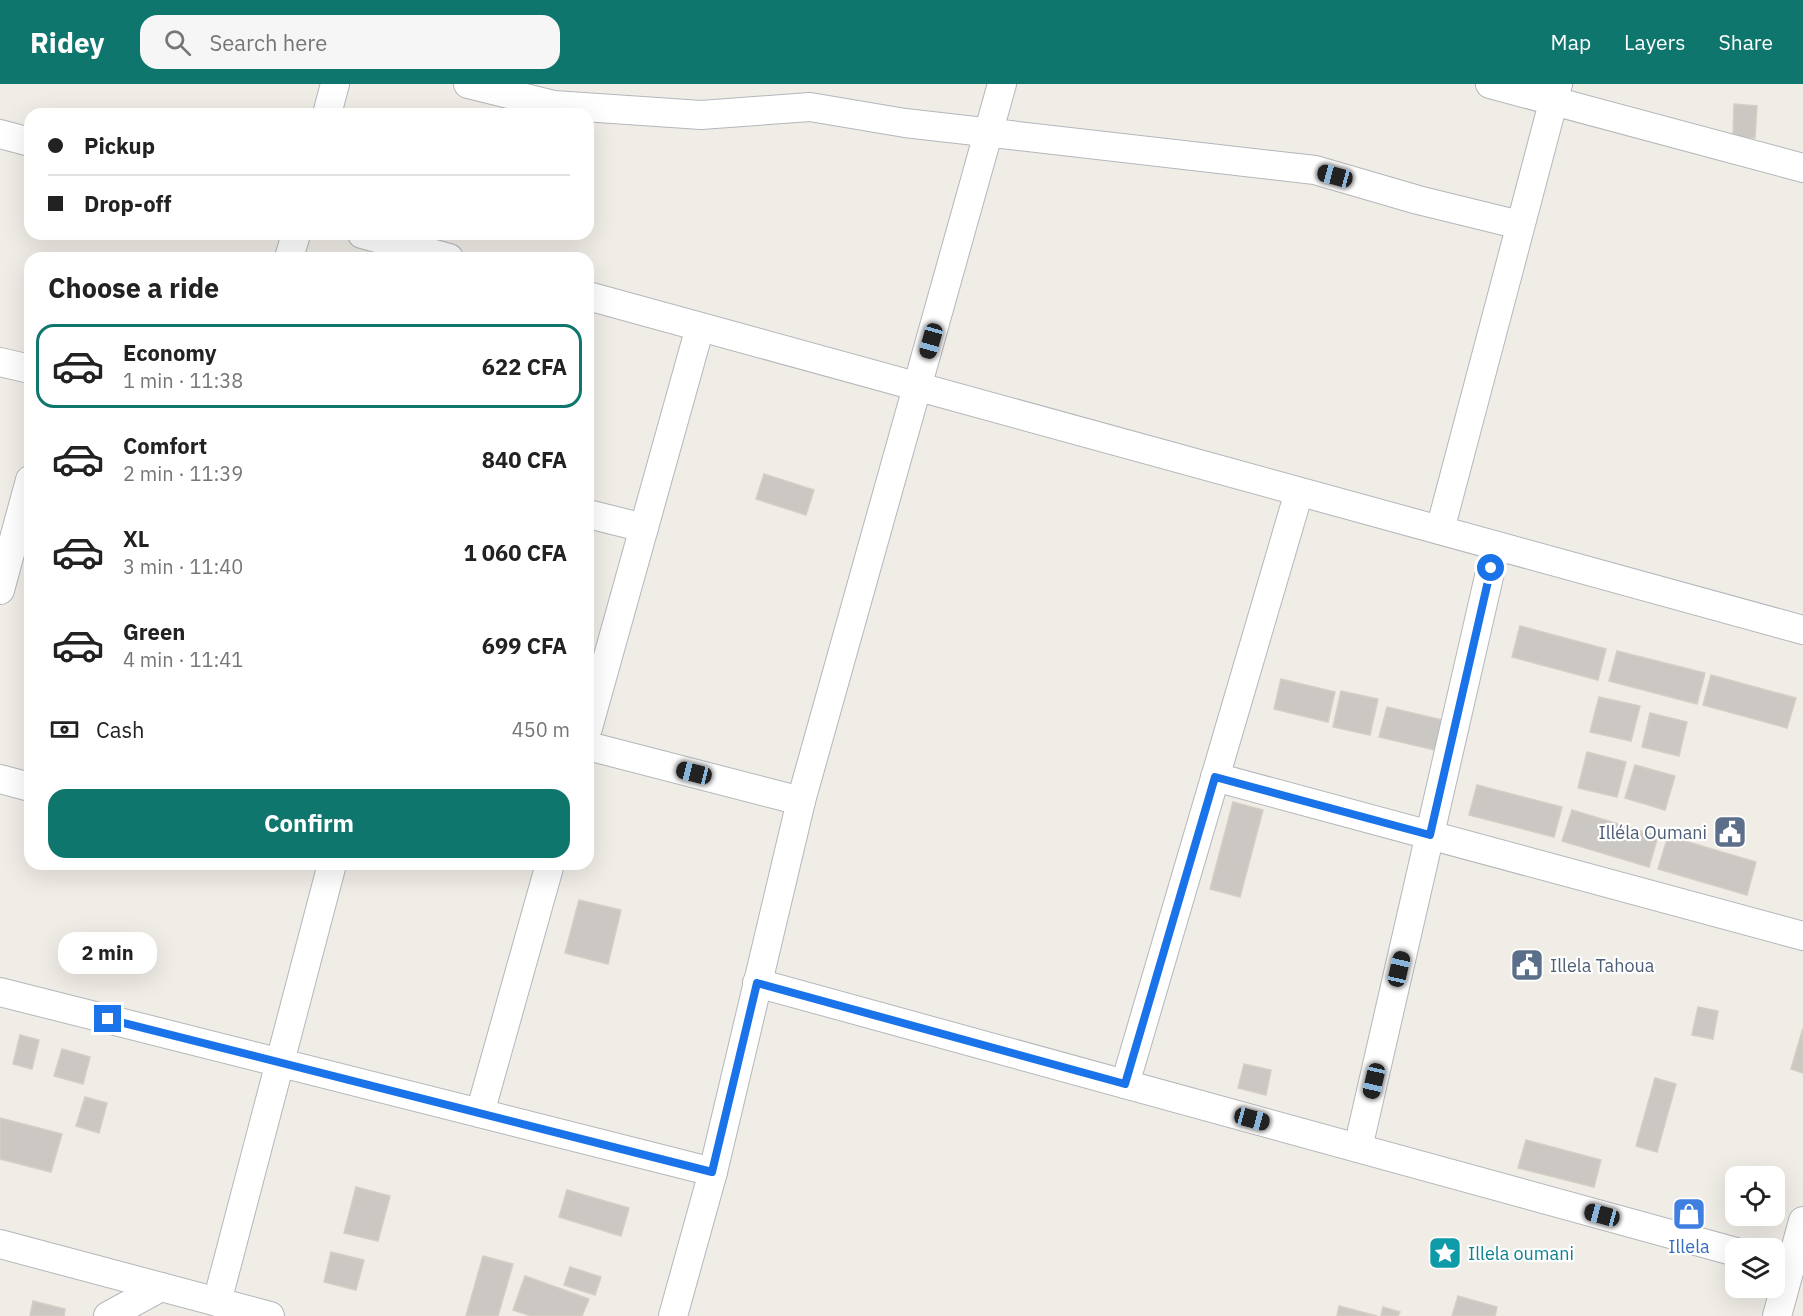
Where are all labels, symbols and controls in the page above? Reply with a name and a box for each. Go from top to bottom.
search box [140,15,560,69]
text: Ridey [30,24,104,61]
icon: search [161,26,194,59]
text: Search here [209,28,327,57]
text: Map [1551,28,1591,56]
text: Layers [1624,28,1686,56]
text: Share [1719,28,1773,56]
text: Pickup [84,131,155,160]
car [1315,163,1355,189]
text: Drop-off [84,189,171,218]
text: Choose a ride [48,270,219,305]
car [917,321,945,361]
text: Economy [123,338,217,367]
icon: car [51,339,105,393]
text: 622 CFA [482,352,567,381]
text: 1 min · 11:38 [123,367,243,394]
text: Comfort [123,431,207,460]
icon: car [51,432,105,486]
text: 840 CFA [482,445,567,474]
text: 2 min · 11:39 [123,460,243,487]
text: XL [123,524,149,553]
icon: car [51,525,105,579]
text: 1 060 CFA [463,538,567,567]
text: 3 min · 11:40 [123,553,243,580]
route start [1477,554,1504,581]
text: Green [123,617,185,646]
icon: car [51,618,105,672]
text: 699 CFA [482,631,567,660]
text: 4 min · 11:41 [123,646,243,673]
icon: cash [48,713,81,746]
text: Cash [96,715,145,744]
text: 450 m [512,716,570,743]
car [674,760,714,786]
button: Confirm [48,789,570,858]
public building icon: Illéla Oumani [1712,814,1748,850]
place label: Illéla Oumani [1598,821,1707,844]
callout: 2 min [58,932,158,974]
text: 2 min [81,939,134,966]
public building icon: Illela Tahoua [1509,947,1545,983]
car [1386,949,1412,989]
place label: Illela Tahoua [1550,954,1655,977]
route end [94,1005,121,1032]
car [1361,1061,1387,1101]
car [1232,1106,1272,1132]
map controls [1725,1166,1785,1298]
button: locate [1725,1166,1785,1226]
shop icon: Illela [1671,1196,1707,1232]
car [1582,1202,1622,1228]
place icon: Illela oumani [1427,1235,1463,1271]
place label: Illela [1668,1235,1710,1258]
button: layers [1725,1238,1785,1298]
place label: Illela oumani [1468,1242,1574,1265]

